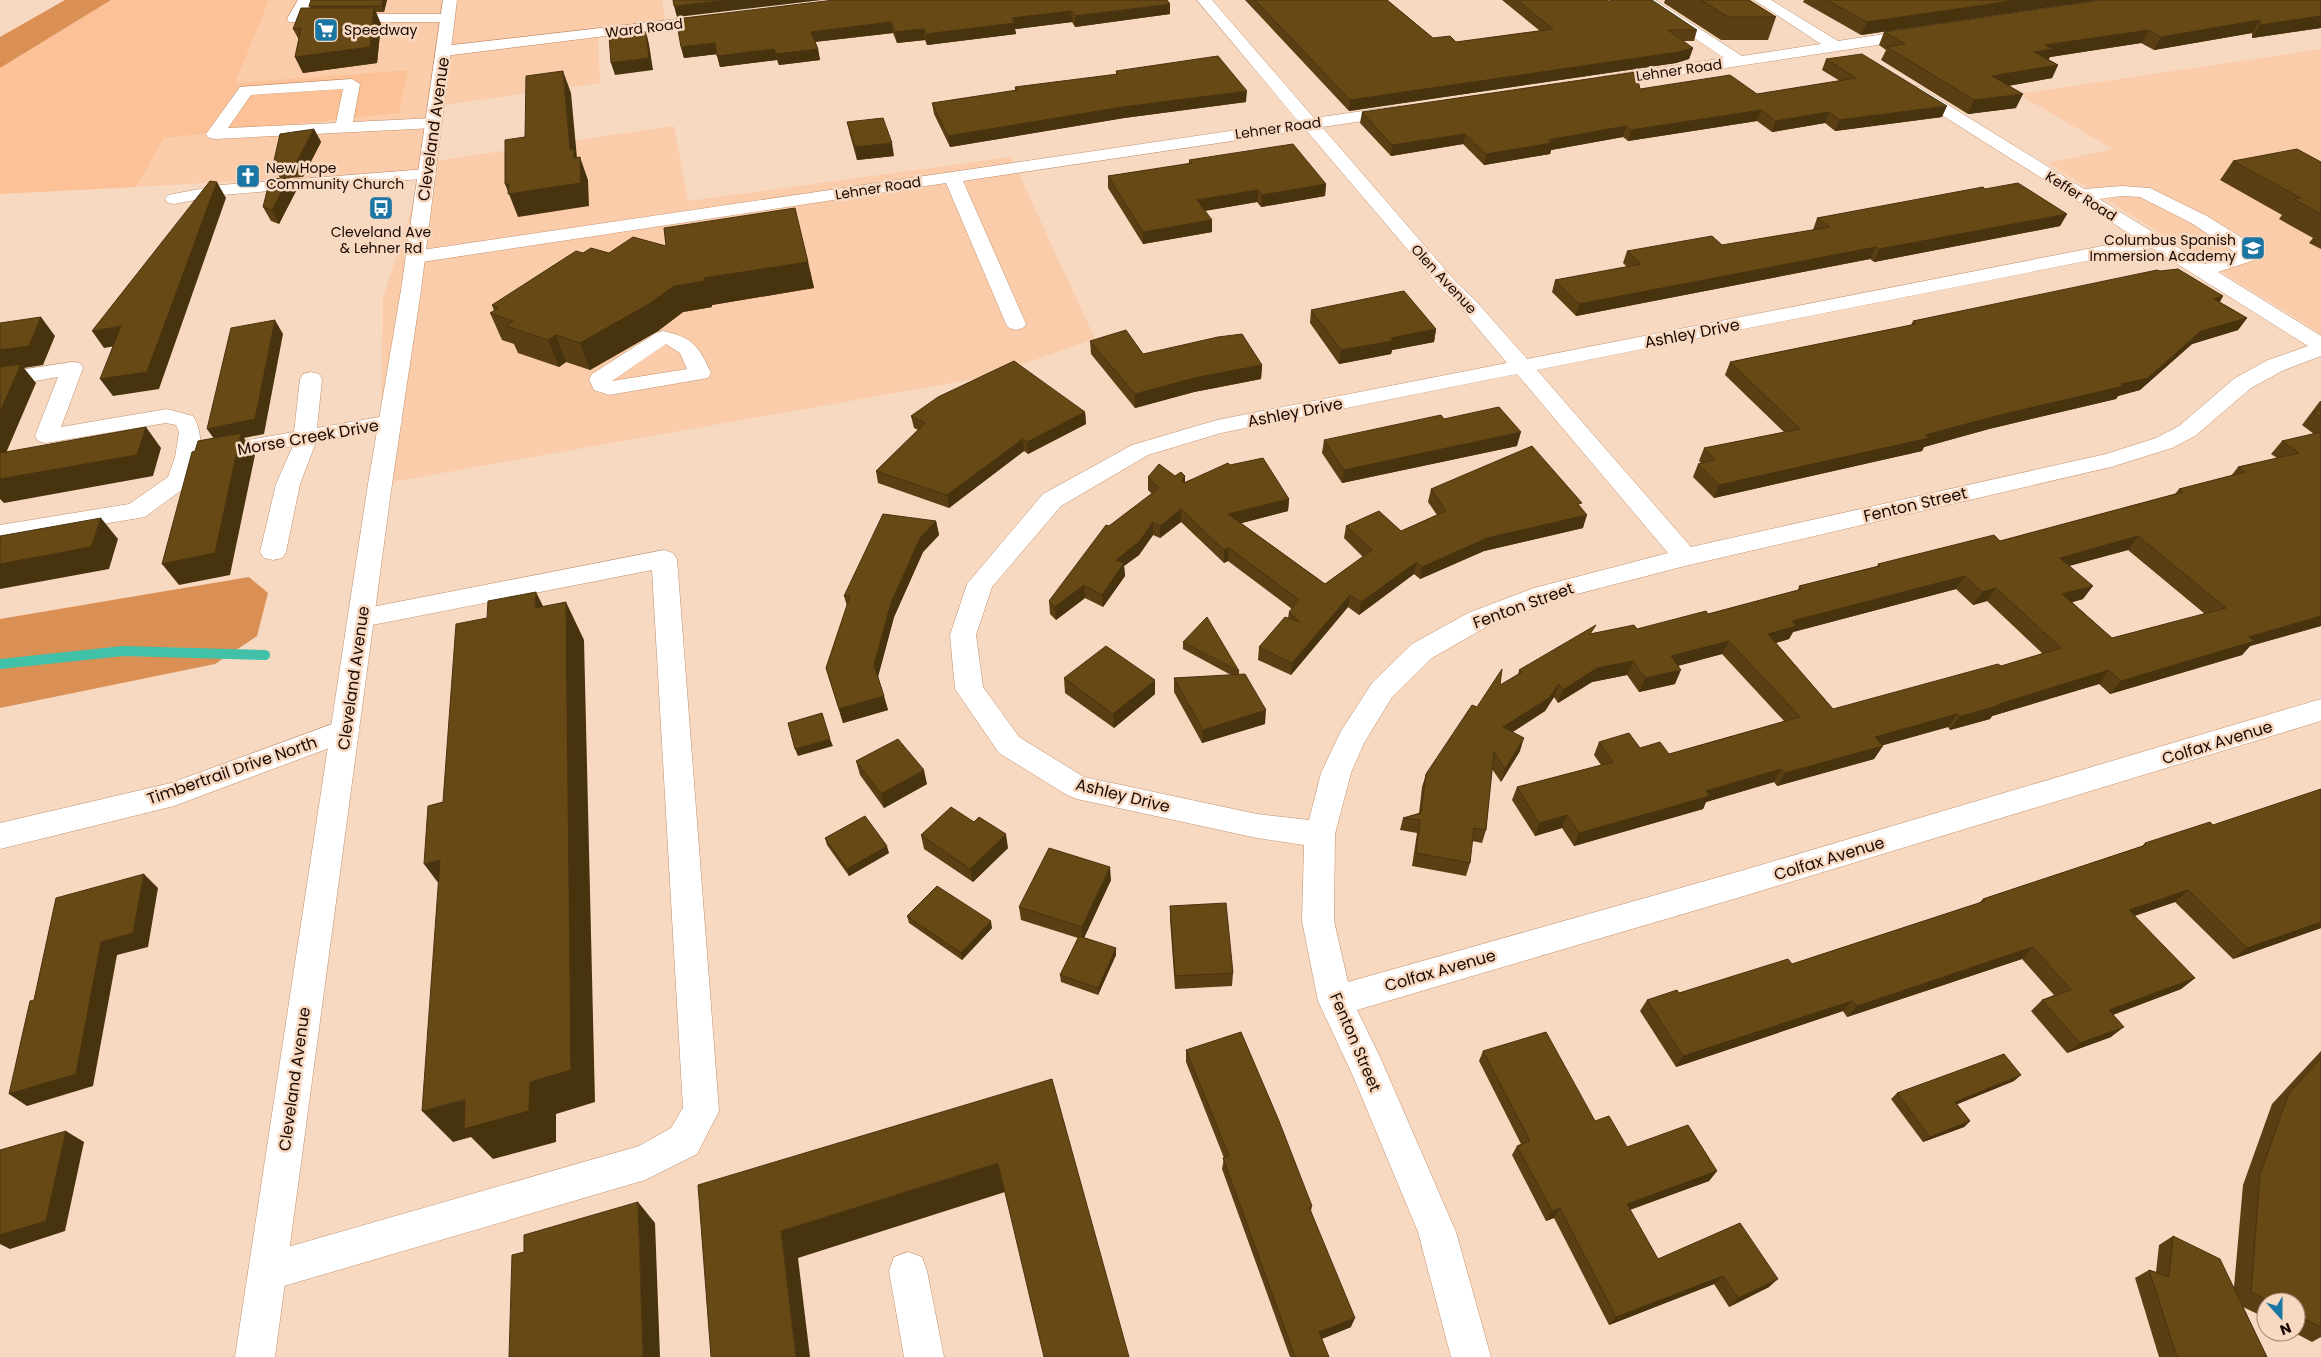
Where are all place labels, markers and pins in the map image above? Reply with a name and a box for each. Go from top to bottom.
supermarket icon: Speedway [313,17,339,43]
place label: Speedway [344,20,417,40]
place label: New Hope Community Church [266,158,404,194]
church icon: New Hope Community Church [235,163,261,189]
bus stop icon: Cleveland Ave & Lehner Rd [368,195,394,221]
place label: Cleveland Ave & Lehner Rd [331,222,432,258]
place label: Columbus Spanish Immersion Academy [2090,230,2236,266]
school or university icon: Columbus Spanish Immersion Academy [2240,235,2266,261]

